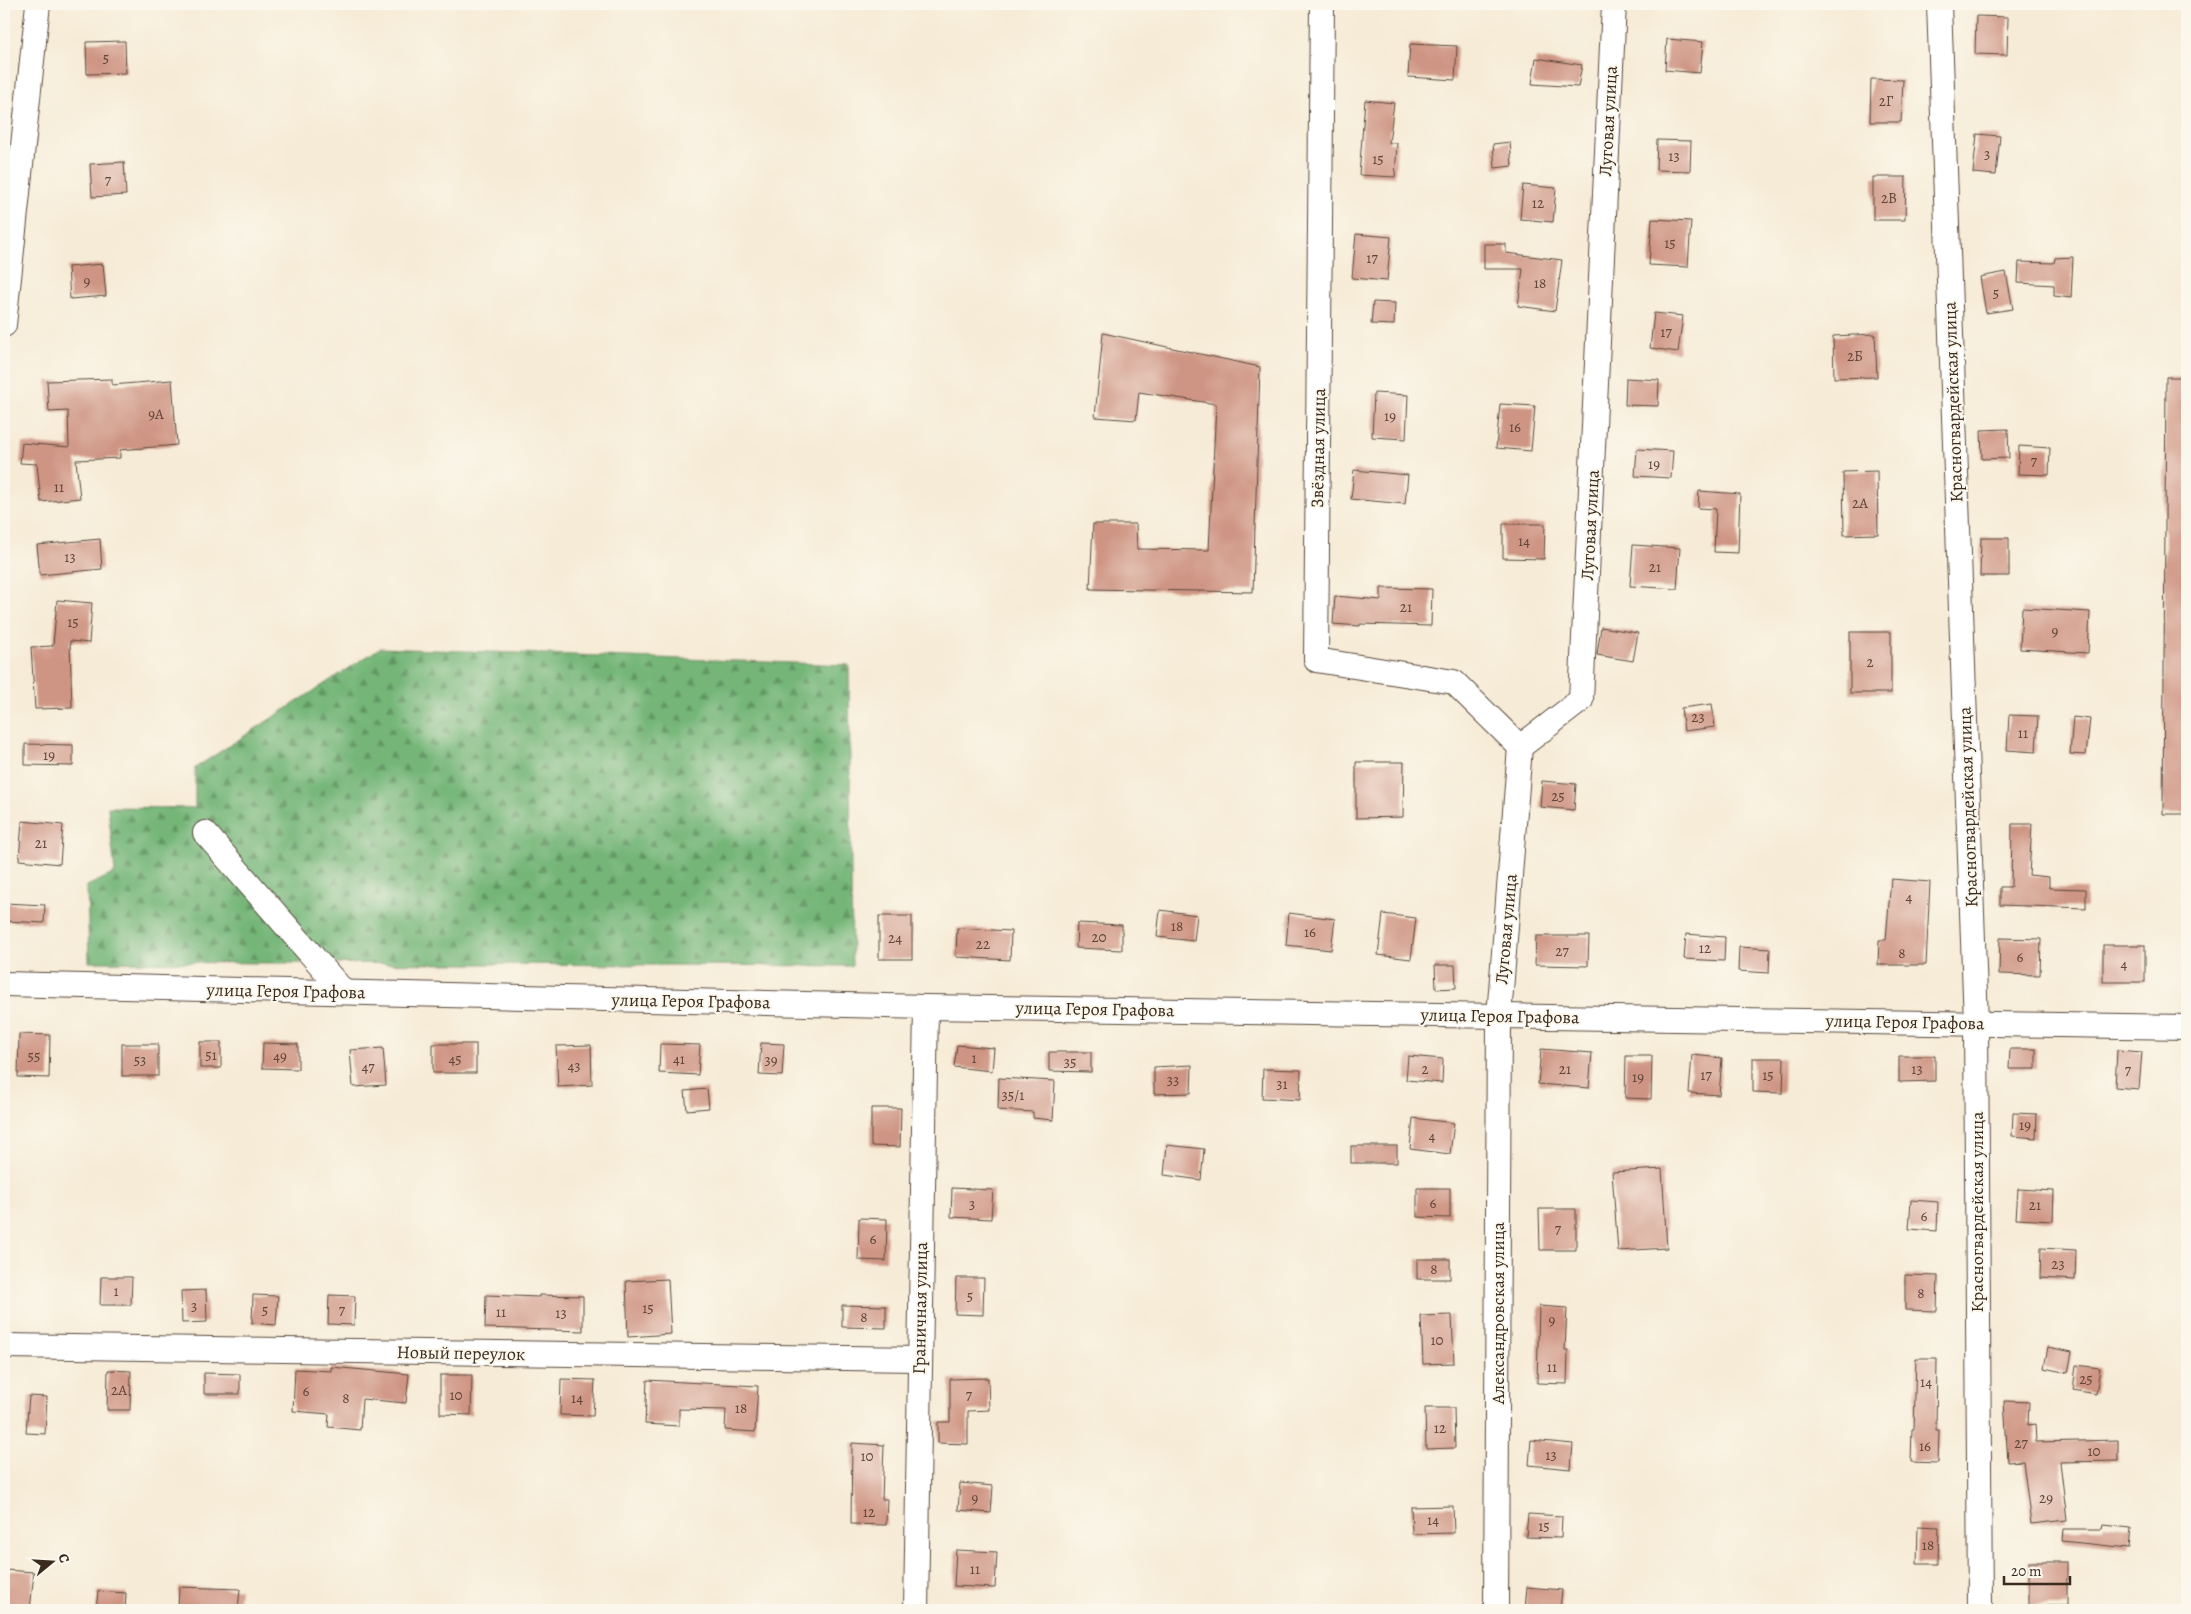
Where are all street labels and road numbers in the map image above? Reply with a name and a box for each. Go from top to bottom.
street label: Луговая улица [1593,64,1623,177]
street label: Красногвардейская улица [1937,300,1968,503]
street label: Звёздная улица [1305,387,1331,508]
street label: Луговая улица [1575,468,1605,581]
street label: Красногвардейская улица [1952,705,1983,908]
street label: Луговая улица [1489,872,1523,985]
street label: улица Героя Графова [205,978,366,1004]
street label: улица Героя Графова [610,988,771,1014]
street label: улица Героя Графова [1014,996,1175,1022]
street label: улица Героя Графова [1419,1003,1580,1029]
street label: улица Героя Графова [1824,1009,1985,1035]
street label: Красногвардейская улица [1965,1111,1989,1312]
street label: Александровская улица [1486,1221,1510,1405]
street label: Граничная улица [907,1241,933,1374]
street label: Новый переулок [396,1340,526,1366]

